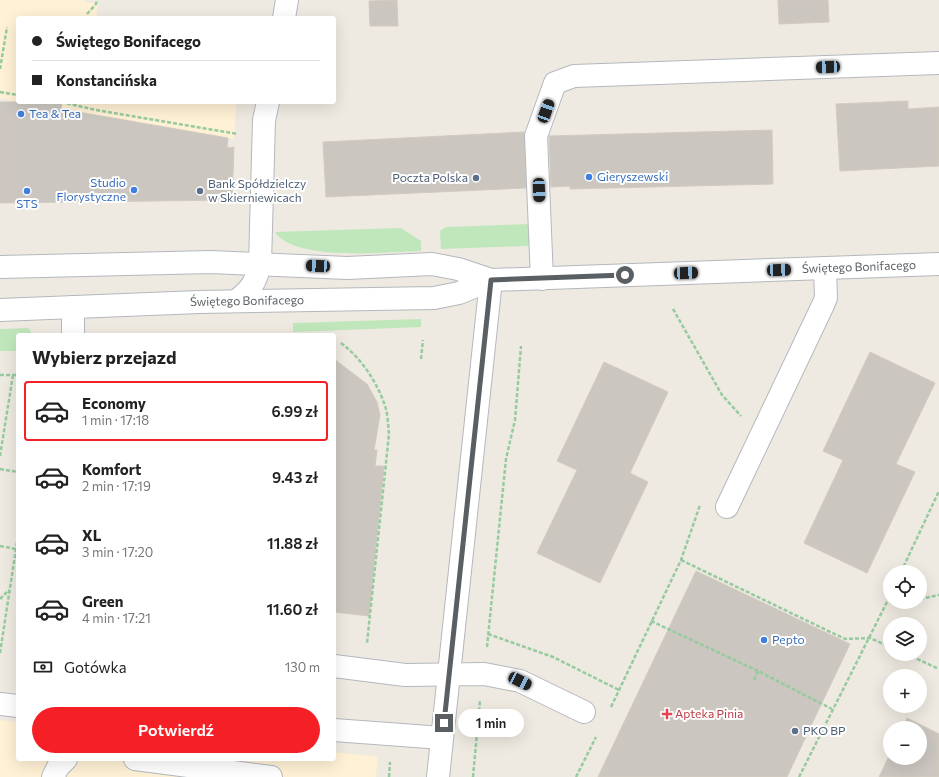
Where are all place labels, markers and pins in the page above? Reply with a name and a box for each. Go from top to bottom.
place label: Tea & Tea [29,106,81,120]
marker: Tea & Tea [16,109,26,119]
place label: Gieryszewski [597,169,668,183]
place label: Poczta Polska [392,170,468,184]
marker: Gieryszewski [584,172,594,182]
marker: Poczta Polska [471,173,481,183]
place label: Studio Florystyczne [57,175,126,203]
place label: Bank Spółdzielczy w Skierniewicach [208,176,306,204]
marker: Studio Florystyczne [129,185,139,195]
marker: STS [22,186,32,196]
marker: Bank Spółdzielczy w Skierniewicach [195,186,205,196]
place label: STS [16,196,38,210]
place label: Pepto [772,632,805,646]
marker: Pepto [759,635,769,645]
place label: Apteka Pinia [675,706,743,720]
marker: Apteka Pinia [662,709,672,719]
place label: PKO BP [803,723,846,737]
marker: PKO BP [790,726,800,736]

